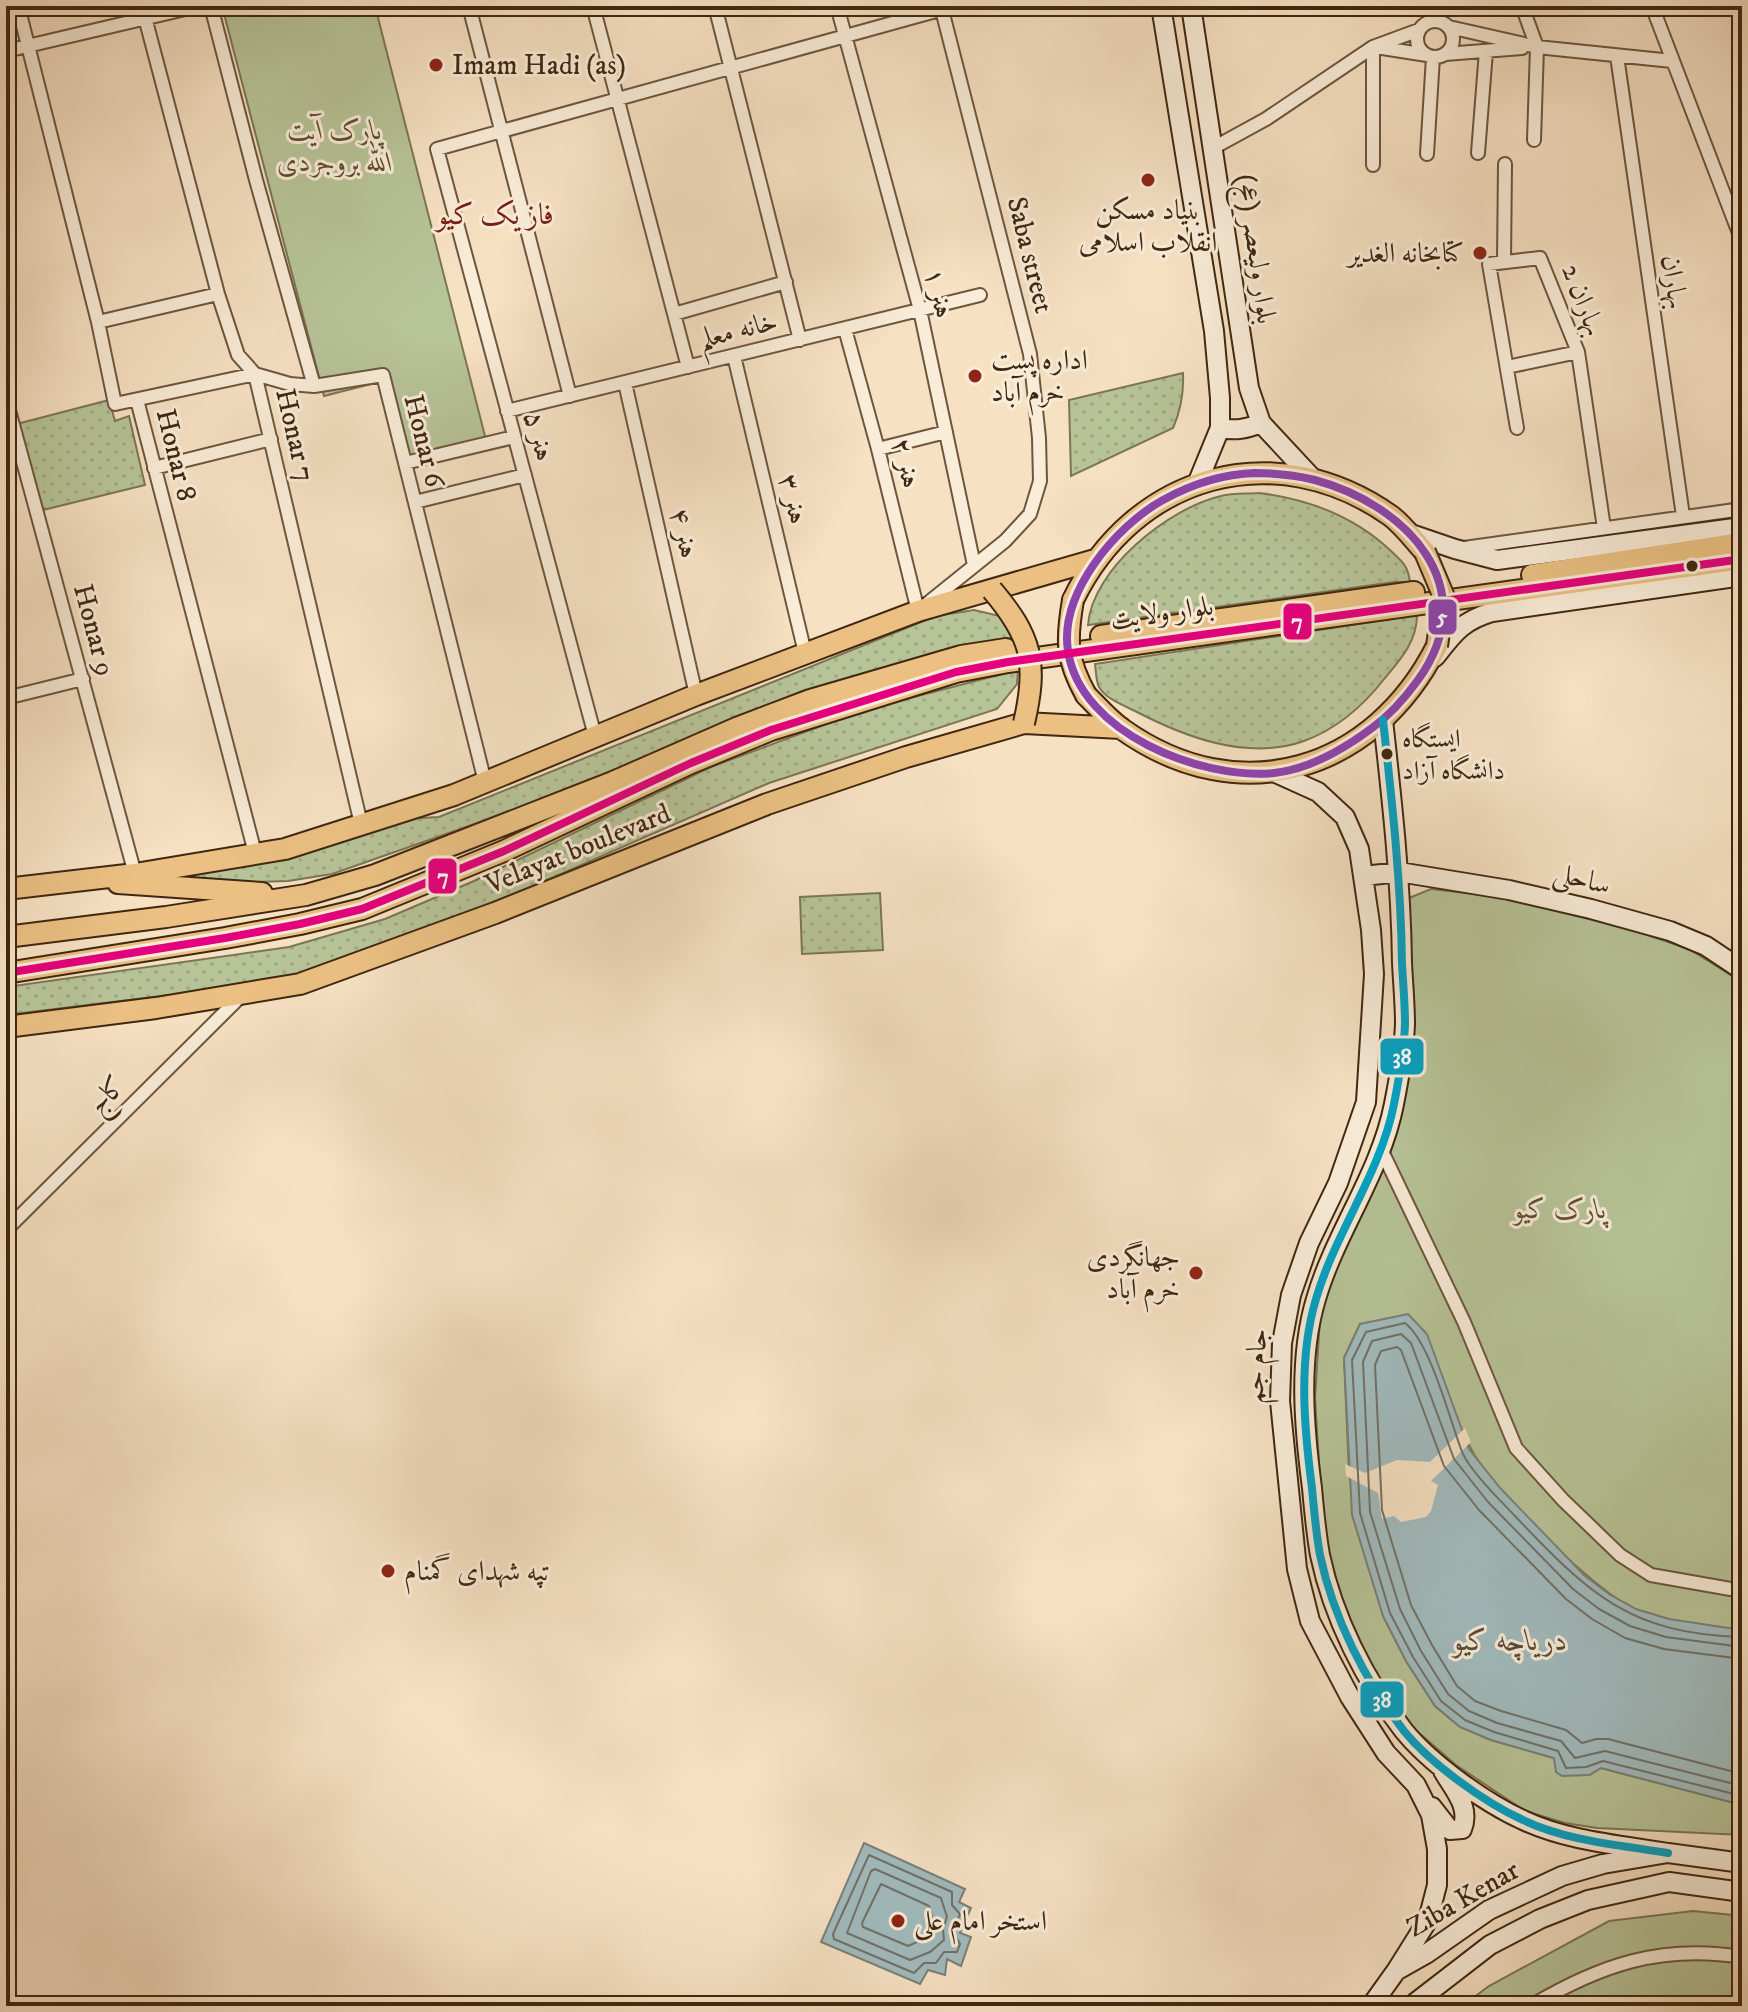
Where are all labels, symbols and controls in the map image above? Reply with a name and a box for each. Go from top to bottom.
place label: Imam Hadi (as) [452,48,626,83]
marker: Imam Hadi (as) [427,56,445,74]
park label: پارک آیت الله بروجردی [277,113,393,180]
marker: بنیاد مسکن انقلاب اسلامی [1139,171,1157,189]
street label: بلوار ولیعصر (عج) [1222,172,1284,327]
street label: Saba street [999,193,1061,317]
place label: بنیاد مسکن انقلاب اسلامی [1079,193,1217,260]
district label: فاز یک کیو [433,197,554,234]
place label: کتابخانه الغدیر [1345,236,1464,271]
marker: کتابخانه الغدیر [1471,244,1489,262]
street label: بهاران [1653,253,1695,311]
street label: بهاران 2 [1553,259,1613,341]
street label: هنر ۱ [916,264,962,322]
street label: خانه معلم [695,303,783,366]
place label: اداره پست خرم آباد [991,343,1088,416]
marker: اداره پست خرم آباد [966,367,984,385]
street label: Honar 7 [267,385,323,485]
street label: Honar 6 [396,391,453,492]
street label: Honar 8 [148,405,204,505]
street label: هنر ۵ [516,407,562,465]
street label: هنر ۲ [883,434,929,492]
street label: هنر ۳ [770,470,816,528]
street label: هنر ۴ [661,504,707,562]
unlabelled marker [1684,558,1700,574]
street label: Honar 9 [65,580,123,680]
street label: بلوار ولایت [1108,588,1216,638]
line badge: 5 [1427,598,1458,636]
line badge: 7 [1282,602,1313,641]
text: 5 [1436,604,1448,631]
text: 7 [1291,609,1303,636]
place label: ایستگاه دانشگاه آزاد [1402,722,1505,788]
marker: ایستگاه دانشگاه آزاد [1379,746,1395,762]
street label: Velayat boulevard [479,796,676,902]
street label: ساحلی [1549,855,1614,905]
line badge: 7 [427,857,458,895]
text: 7 [437,864,449,891]
line badge: 38 [1379,1037,1425,1076]
text: 38 [1392,1044,1412,1071]
street label: کاج [80,1068,139,1127]
park label: پارک کیو [1511,1192,1609,1229]
place label: جهانگردى خرم آباد [1087,1240,1180,1313]
marker: جهانگردى خرم آباد [1187,1264,1205,1282]
street label: جام جم [1237,1328,1283,1405]
place label: تپه شهدای گمنام [404,1552,551,1595]
marker: تپه شهدای گمنام [379,1562,397,1580]
water label: دریاچه کیو [1450,1623,1568,1661]
line badge: 38 [1359,1680,1405,1719]
text: 38 [1372,1687,1392,1714]
street label: Ziba Kenar [1400,1853,1526,1945]
place label: استخر امام علی [914,1904,1047,1945]
marker: استخر امام علی [889,1912,907,1930]

